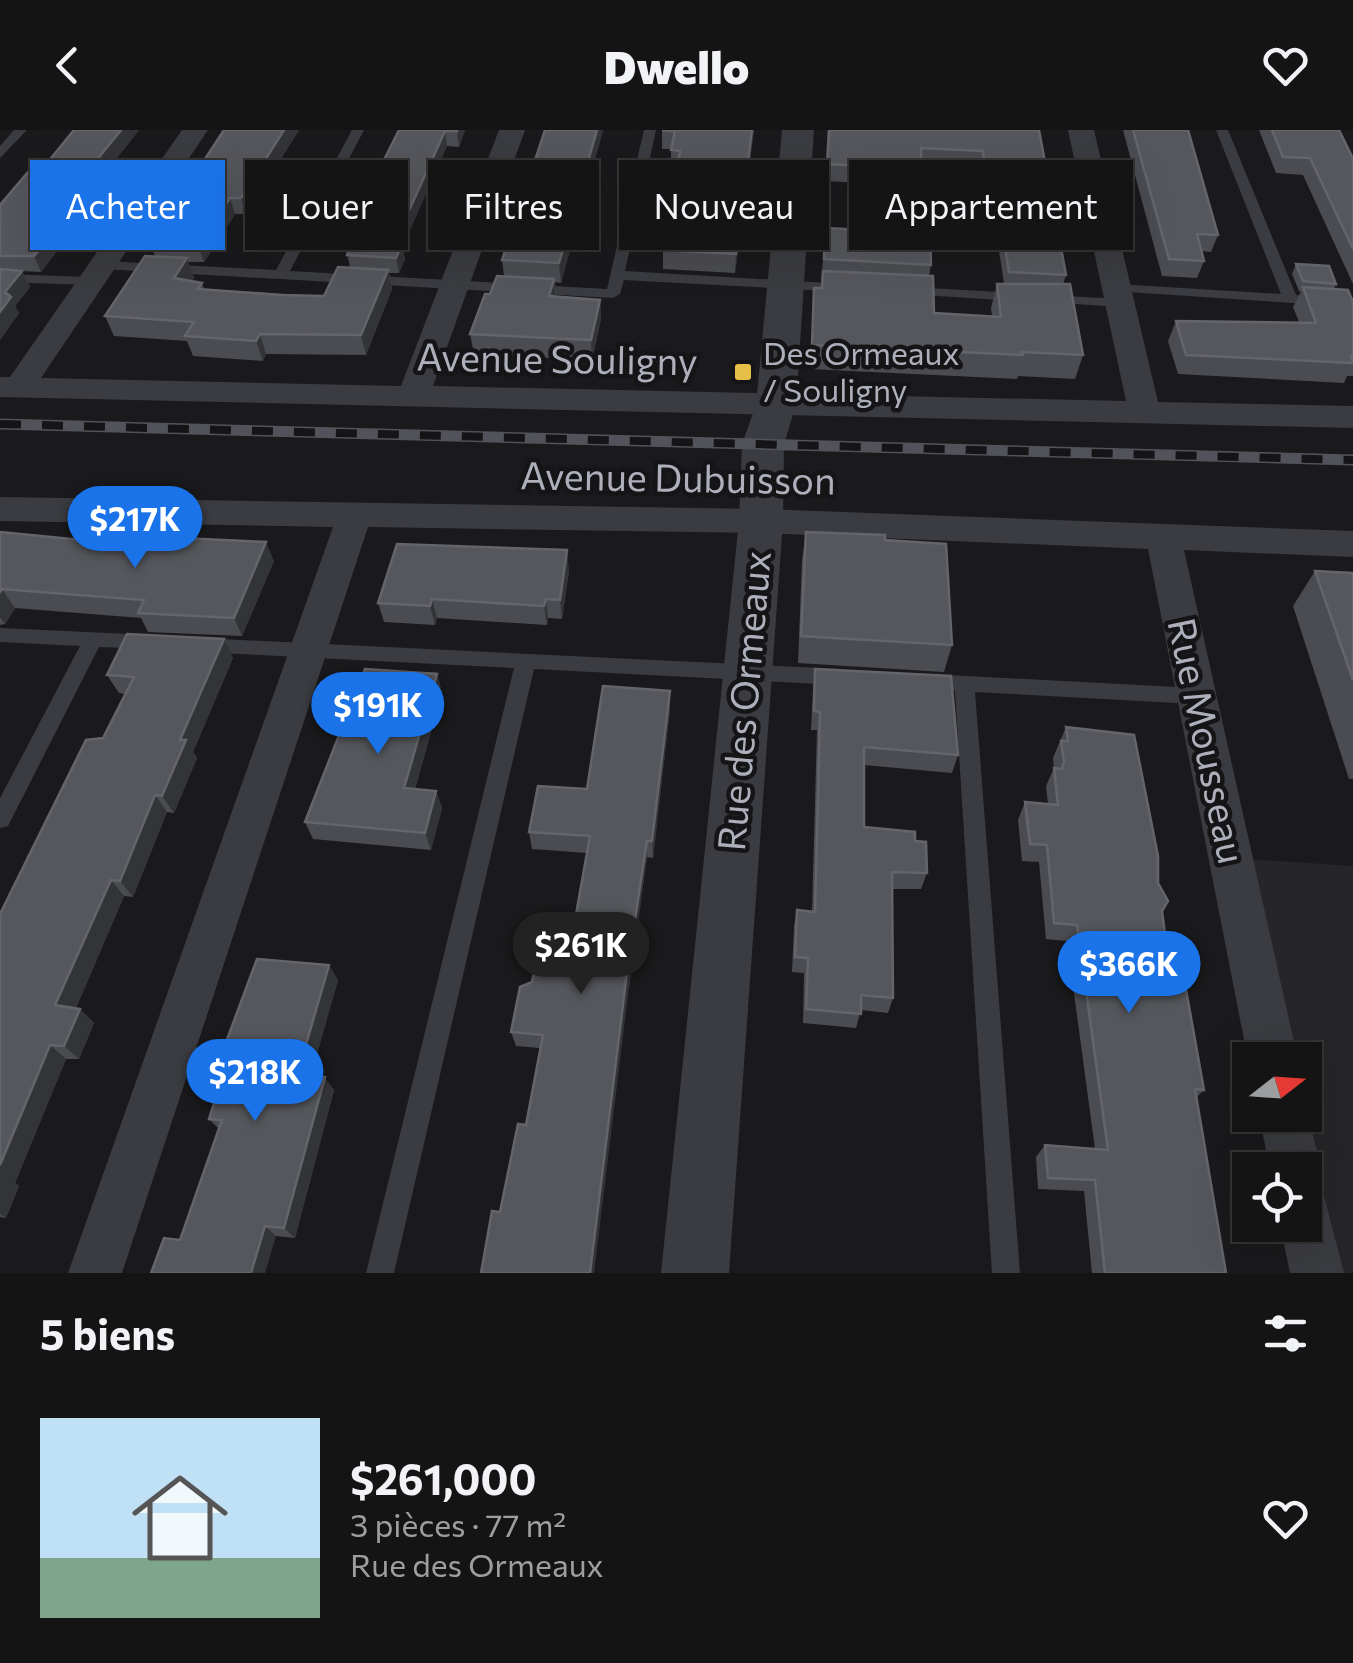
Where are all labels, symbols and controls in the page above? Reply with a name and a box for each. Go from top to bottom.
icon: back [40,38,95,93]
text: Dwello [603,38,750,93]
icon: heart [1258,38,1313,93]
chip: Acheter [30,160,225,250]
chip: Louer [245,160,408,250]
chip: Filtres [428,160,599,250]
chip: Nouveau [619,160,829,250]
chip: Appartement [849,160,1133,250]
street label: Avenue Souligny [416,332,698,383]
place label: Des Ormeaux / Souligny [763,332,960,409]
marker: Des Ormeaux / Souligny [732,361,754,383]
street label: Avenue Dubuisson [520,450,836,503]
pin: $217K [65,486,205,571]
text: $217K [89,498,181,538]
street label: Rue des Ormeaux [706,549,779,853]
street label: Rue Mousseau [1160,613,1257,867]
pin: $191K [308,672,448,757]
text: $191K [333,684,423,724]
pin: $261K [511,912,651,997]
text: $261K [535,924,627,964]
pin: $366K [1059,931,1199,1016]
text: $366K [1080,943,1178,983]
pin: $218K [185,1039,325,1124]
north arrow [1232,1042,1322,1132]
map controls [1232,1042,1322,1242]
text: $218K [208,1051,302,1091]
button: locate [1232,1152,1322,1242]
icon: filters [1258,1306,1313,1361]
text: 5 biens [40,1307,175,1359]
text: $261,000 [350,1452,536,1504]
icon: home [120,1458,240,1578]
icon: heart [1258,1491,1313,1546]
text: 3 pièces · 77 m² [350,1504,566,1544]
text: Rue des Ormeaux [350,1544,604,1584]

